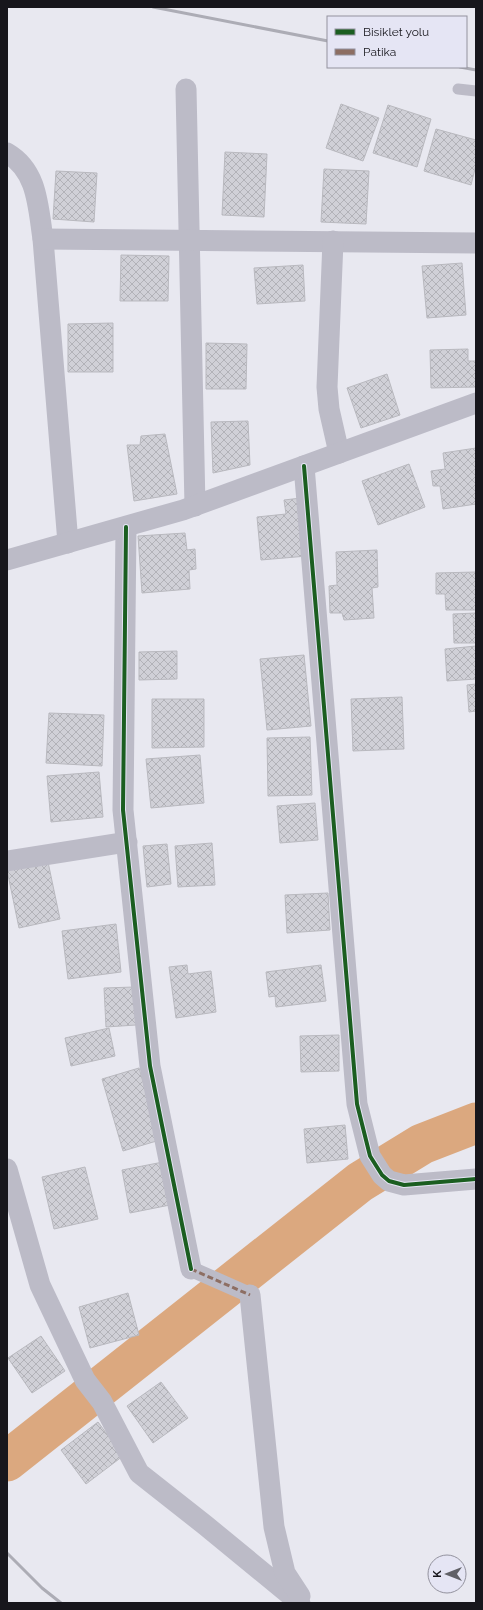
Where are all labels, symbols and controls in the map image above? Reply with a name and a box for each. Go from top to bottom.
legend [327,16,467,68]
text: Bisiklet yolu [363,25,429,39]
text: Patika [363,45,396,59]
north arrow [427,1554,467,1594]
text: K [431,1570,444,1578]

